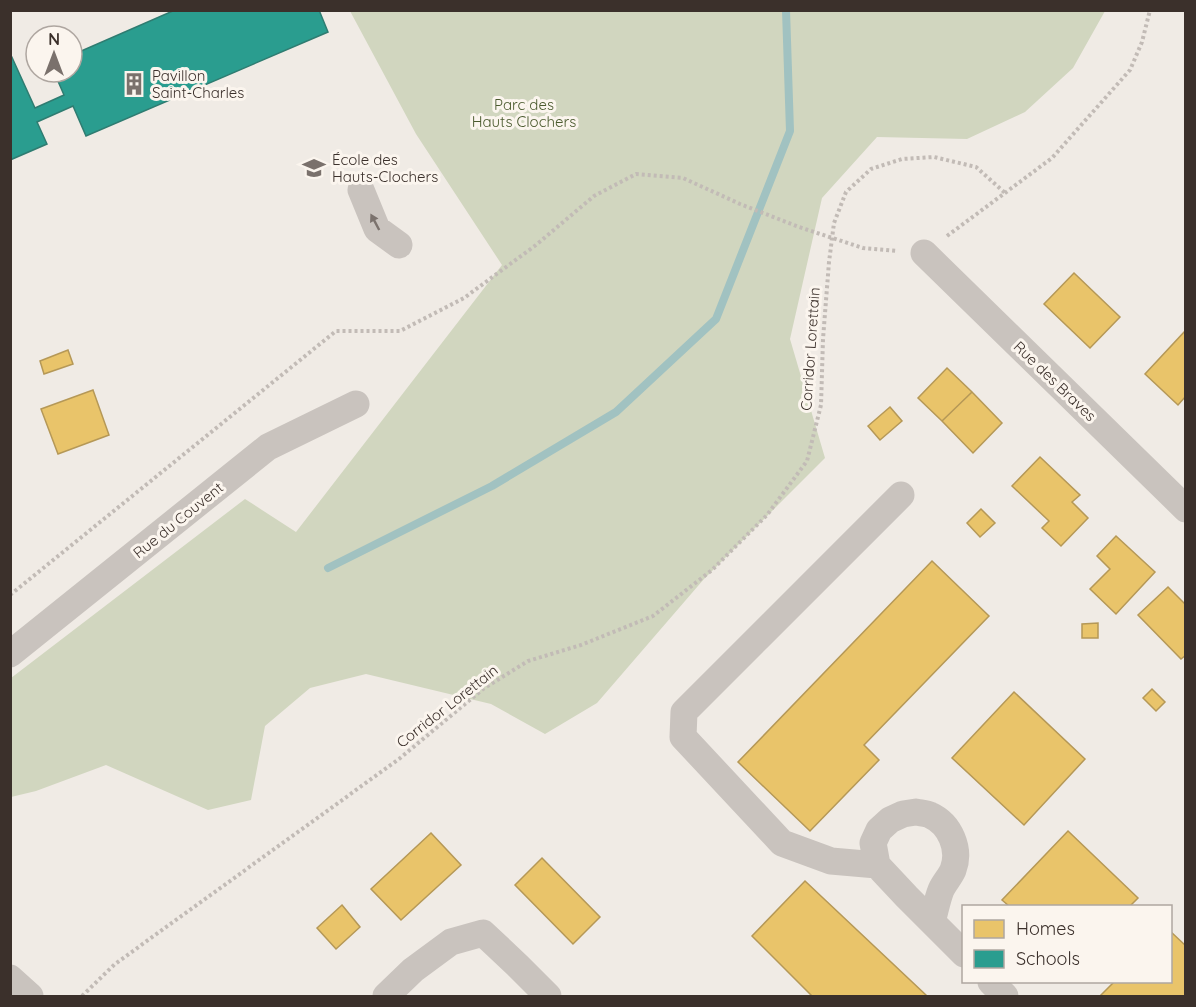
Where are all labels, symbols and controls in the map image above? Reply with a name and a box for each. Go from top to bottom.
north arrow [24,24,84,84]
text: N [48,29,60,49]
place label: Pavillon Saint-Charles [152,66,244,102]
building icon: Pavillon Saint-Charles [121,71,147,97]
park label: Parc des Hauts Clochers [472,95,576,131]
place label: École des Hauts-Clochers [332,150,438,186]
school or university icon: École des Hauts-Clochers [301,155,327,181]
one-way arrow [370,213,380,230]
street label: Corridor Lorettain [796,287,824,411]
street label: Rue des Braves [1010,337,1100,425]
street label: Rue du Couvent [129,478,227,562]
street label: Corridor Lorettain [392,660,502,752]
legend [962,905,1172,983]
text: Homes [1016,917,1075,940]
text: Schools [1016,947,1080,970]

